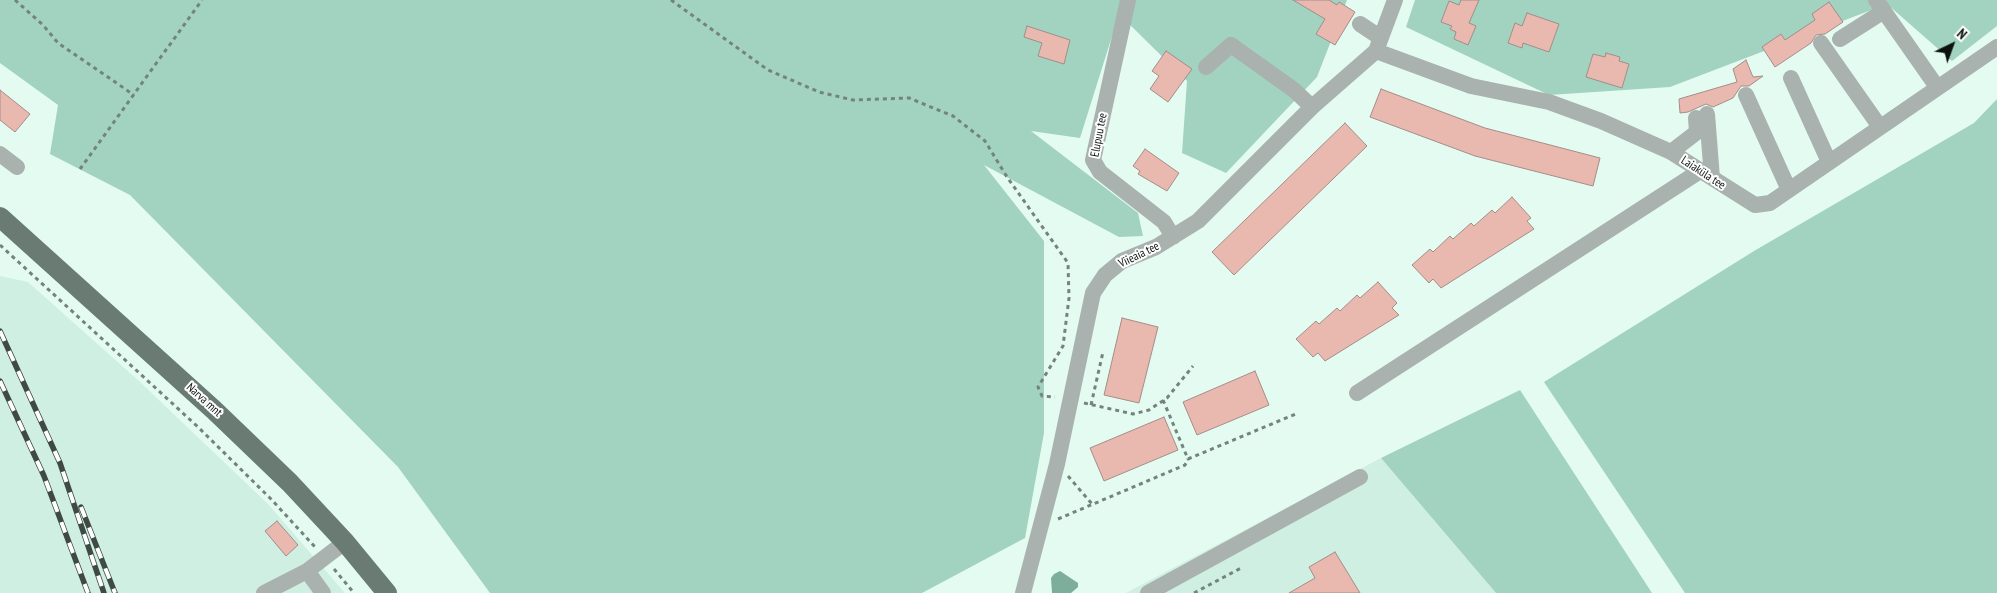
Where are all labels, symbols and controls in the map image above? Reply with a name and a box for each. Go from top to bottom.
north arrow [1927,20,1977,70]
text: N [1953,25,1971,43]
street label: Elupuu tee [1088,112,1110,158]
street label: Laiaküla tee [1678,153,1728,193]
street label: Viieaia tee [1116,239,1162,271]
street label: Narva mnt [183,380,225,420]

